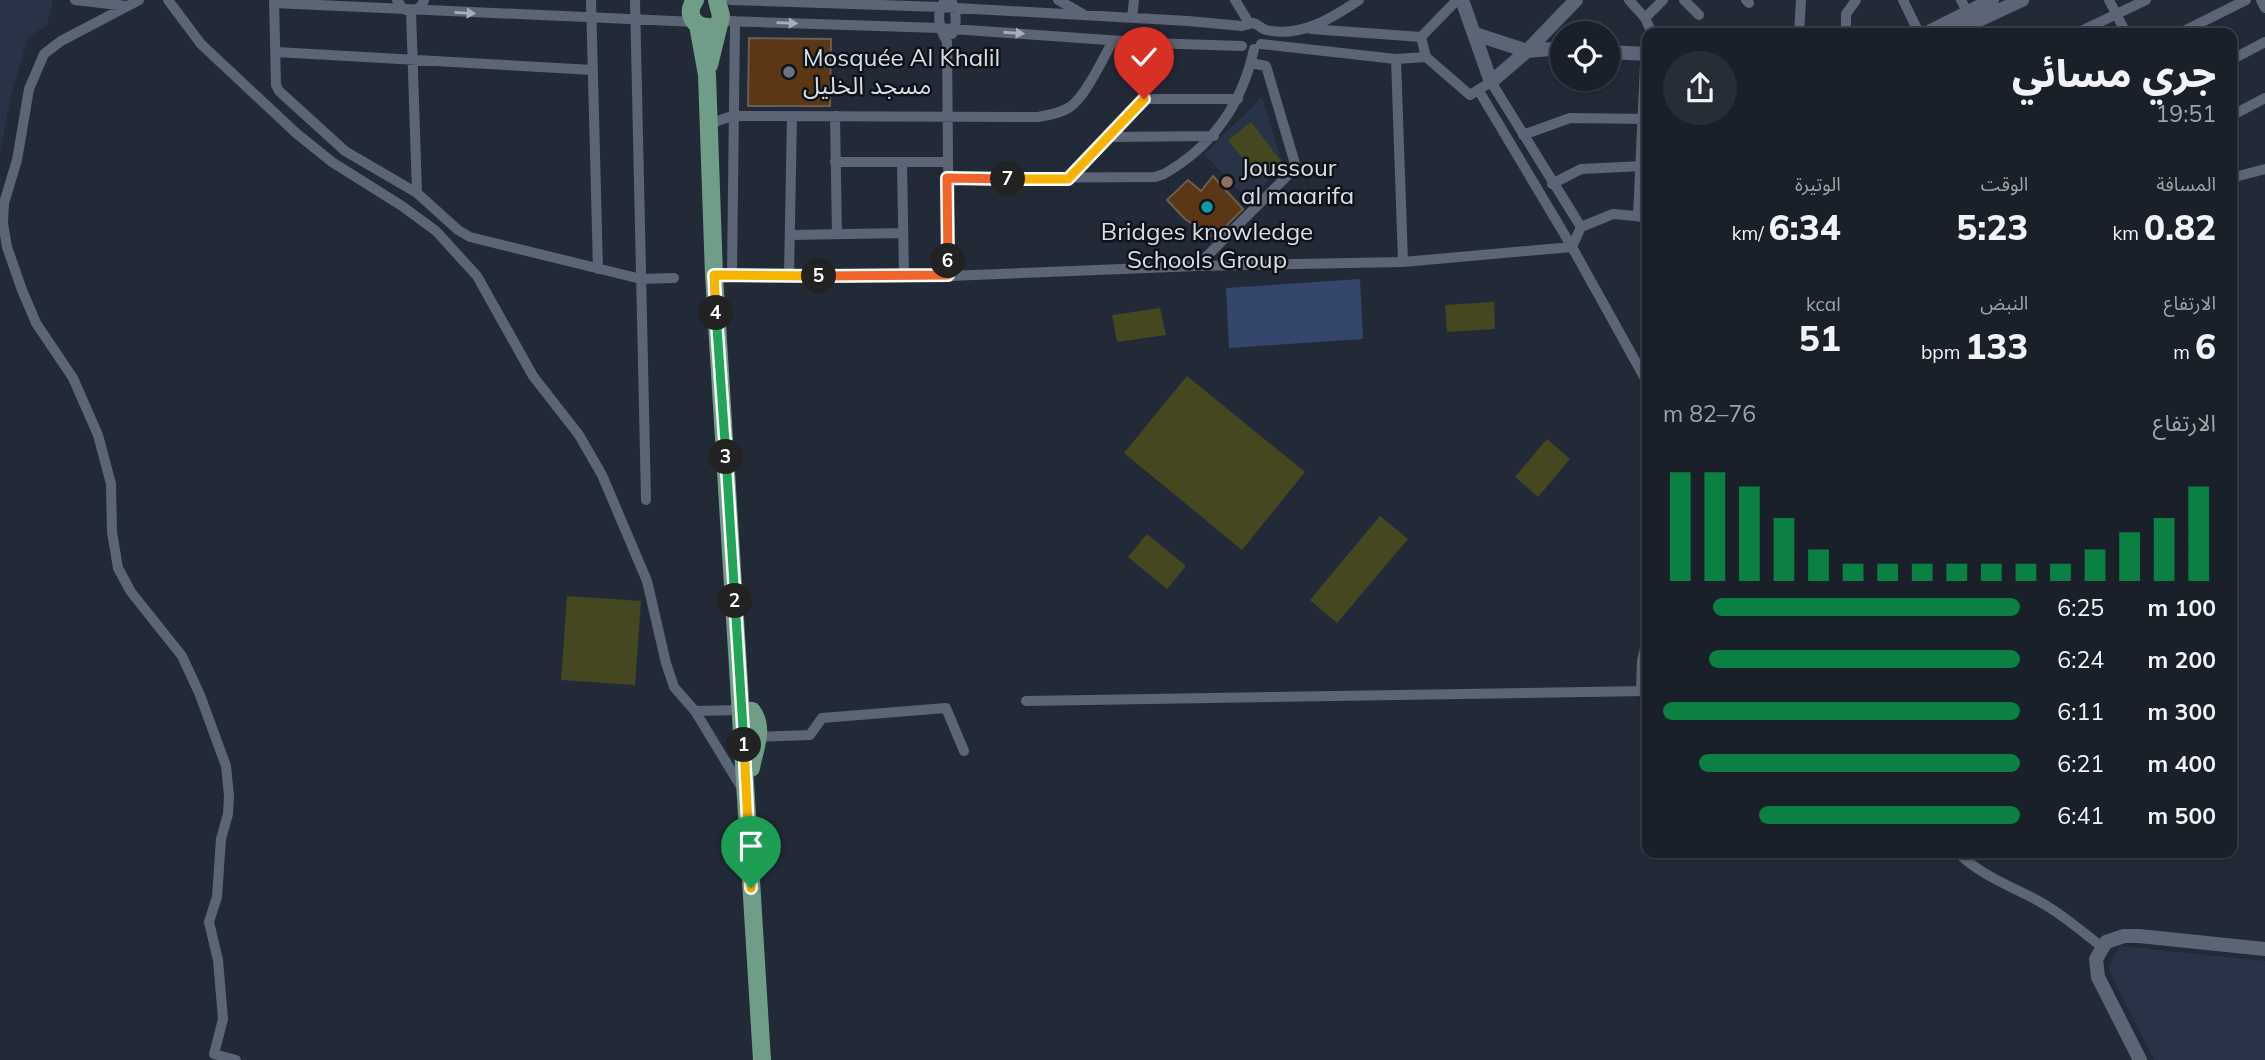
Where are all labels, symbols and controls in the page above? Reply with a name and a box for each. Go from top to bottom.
one-way arrow [454,8,476,19]
one-way arrow [776,18,798,29]
map controls [1550,21,1620,91]
button: locate [1550,21,1620,91]
pin [1114,27,1174,99]
one-way arrow [1003,28,1025,39]
icon: check [1125,38,1163,76]
place label: Mosquée Al Khalil مسجد الخليل [803,42,1000,100]
text: جري مسائي [2012,49,2216,97]
button: share [1663,51,1737,125]
marker: Mosquée Al Khalil مسجد الخليل [781,64,797,80]
text: 19:51 [2156,99,2216,128]
place label: Joussour al maarifa [1241,152,1354,210]
pin: 7 [990,162,1026,196]
text: 7 [1002,166,1013,190]
text: الوتيرة [1795,172,1841,196]
text: الوقت [1981,172,2028,196]
text: المسافة [2156,172,2216,196]
marker: Joussour al maarifa [1219,174,1235,190]
marker: Bridges knowledge Schools Group [1199,199,1215,215]
text: 6:34 [1769,205,1841,249]
text: 5:23 [1956,205,2028,249]
text: 0.82 [2144,205,2216,249]
place label: Bridges knowledge Schools Group [1101,216,1313,274]
text: /km [1732,221,1769,245]
text: km [2112,221,2144,245]
pin: 6 [930,244,965,278]
text: 6 [942,248,953,272]
pin: 5 [802,258,836,294]
text: 5 [813,263,824,287]
text: النبض [1980,291,2028,315]
text: الارتفاع [2164,291,2216,315]
text: kcal [1806,292,1841,316]
pin: 4 [698,296,734,330]
text: 4 [710,300,721,324]
text: 51 [1799,316,1841,360]
text: 133 [1965,324,2028,368]
text: 6 [2195,324,2216,368]
text: bpm [1921,340,1965,364]
text: m [2173,340,2195,364]
text: 76–82 m [1663,399,1756,428]
text: الارتفاع [2153,408,2216,437]
pin: 3 [708,440,744,475]
text: 3 [720,444,731,468]
pin: 2 [718,584,752,618]
text: 2 [729,588,740,612]
text: 6:25 [2057,593,2104,622]
text: 100 m [2148,593,2216,622]
text: 6:24 [2057,645,2104,674]
text: 200 m [2148,645,2216,674]
text: 6:11 [2057,697,2104,726]
text: 300 m [2148,697,2216,726]
pin: 1 [726,728,762,762]
text: 1 [738,732,749,756]
text: 6:21 [2057,749,2104,778]
text: 400 m [2148,749,2216,778]
text: 6:41 [2057,801,2104,830]
text: 500 m [2148,801,2216,830]
pin [721,816,781,888]
icon: arrive [732,827,770,865]

